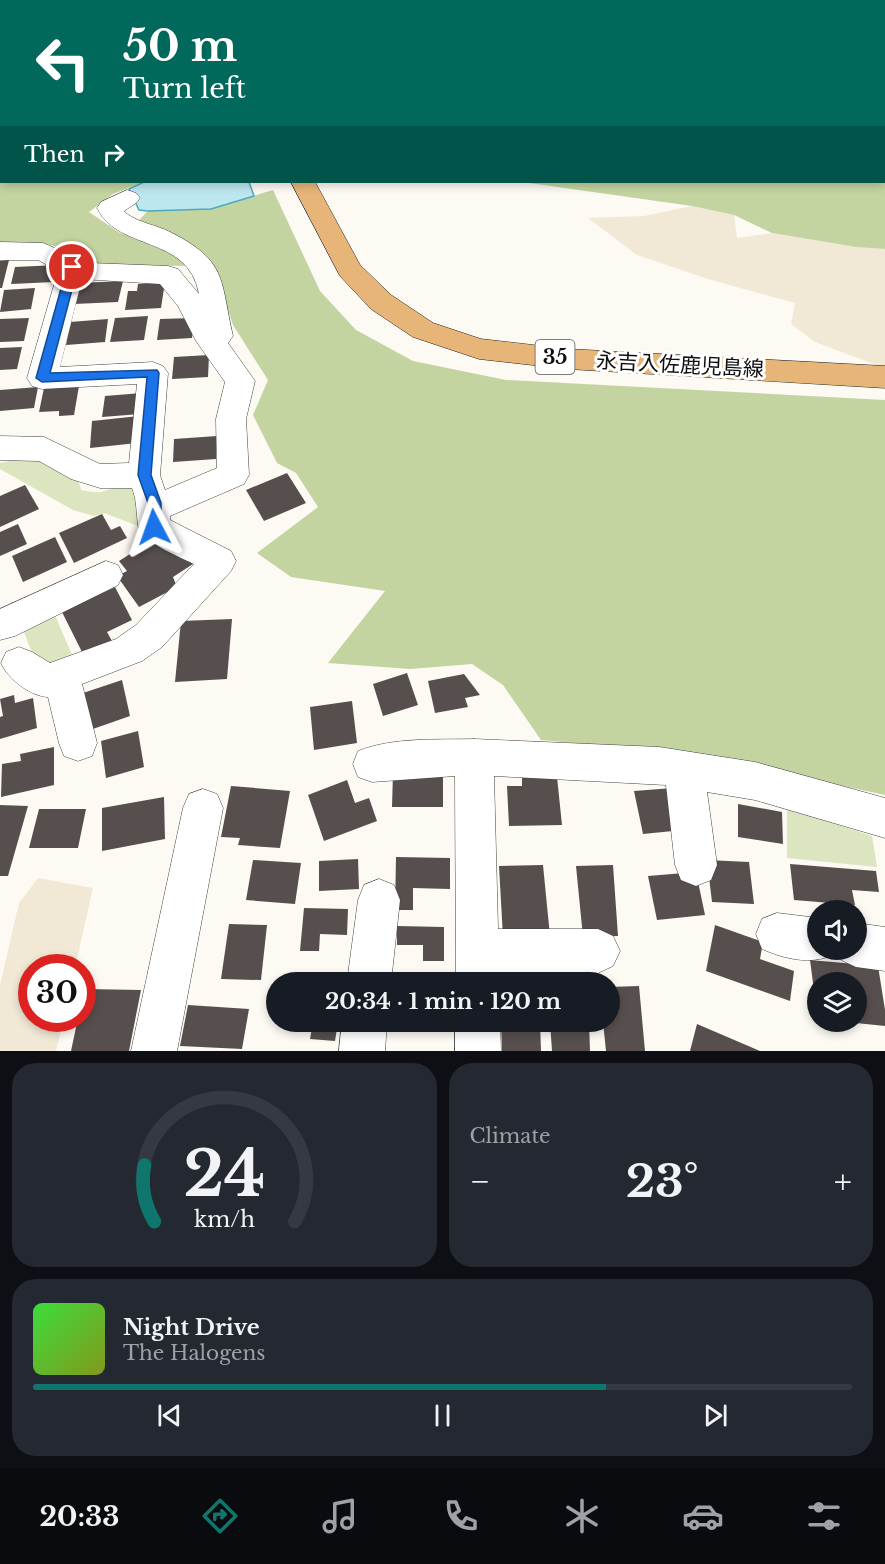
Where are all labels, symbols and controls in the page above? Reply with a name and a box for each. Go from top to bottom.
text: 50 m [123,20,237,72]
icon: left [24,24,102,102]
text: Turn left [123,72,246,105]
icon: right [97,138,130,171]
text: Then [24,141,85,168]
pin [46,241,97,292]
icon: arrive [55,250,88,283]
road number: 35 [536,340,574,374]
street label: 永吉入佐鹿児島線 [595,348,765,382]
position arrow [122,495,186,559]
map controls [807,900,867,1032]
button: sound [807,900,867,960]
speed limit sign: 30 [18,954,96,1032]
button: layers [807,972,867,1032]
text: 20:34 · 1 min · 120 m [325,988,561,1015]
text: Climate [470,1124,550,1148]
text: 24 [183,1135,265,1213]
text: 23° [626,1153,699,1209]
text: − [470,1161,490,1202]
text: + [834,1161,852,1202]
text: km/h [194,1206,255,1233]
text: Night Drive [123,1314,260,1341]
text: The Halogens [123,1341,265,1365]
icon: previous [153,1399,186,1432]
icon: pause [426,1399,459,1432]
icon: next [699,1399,732,1432]
icon: directions [199,1495,241,1537]
icon: music [319,1495,361,1537]
icon: phone [440,1495,482,1537]
icon: climate [561,1495,603,1537]
icon: car [682,1495,724,1537]
icon: filters [803,1495,845,1537]
text: 20:33 [39,1500,120,1533]

